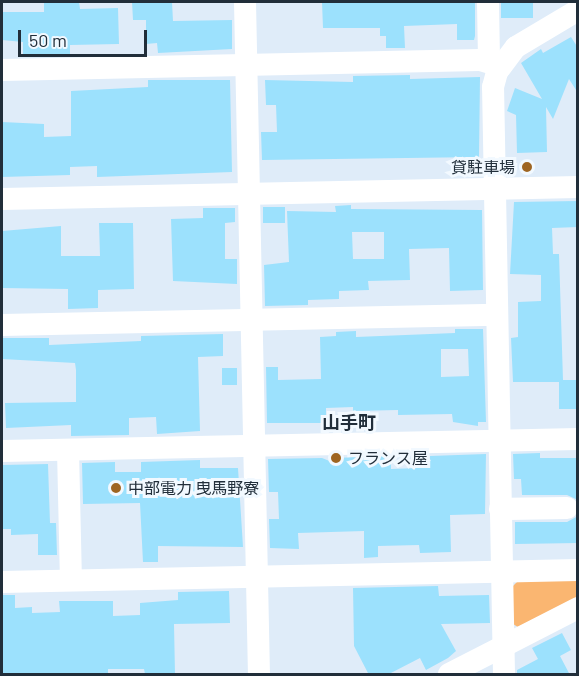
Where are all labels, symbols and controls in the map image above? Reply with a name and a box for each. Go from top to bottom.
scale bar [21,18,150,56]
text: 50 m [29,29,67,51]
place label: 貸駐車場 [451,157,515,177]
marker: 貸駐車場 [520,160,534,174]
district label: 山手町 [322,411,376,433]
place label: フランス屋 [348,448,428,468]
marker: フランス屋 [329,451,343,465]
place label: 中部電力 曳馬野寮 [128,478,259,498]
marker: 中部電力 曳馬野寮 [109,481,123,495]

